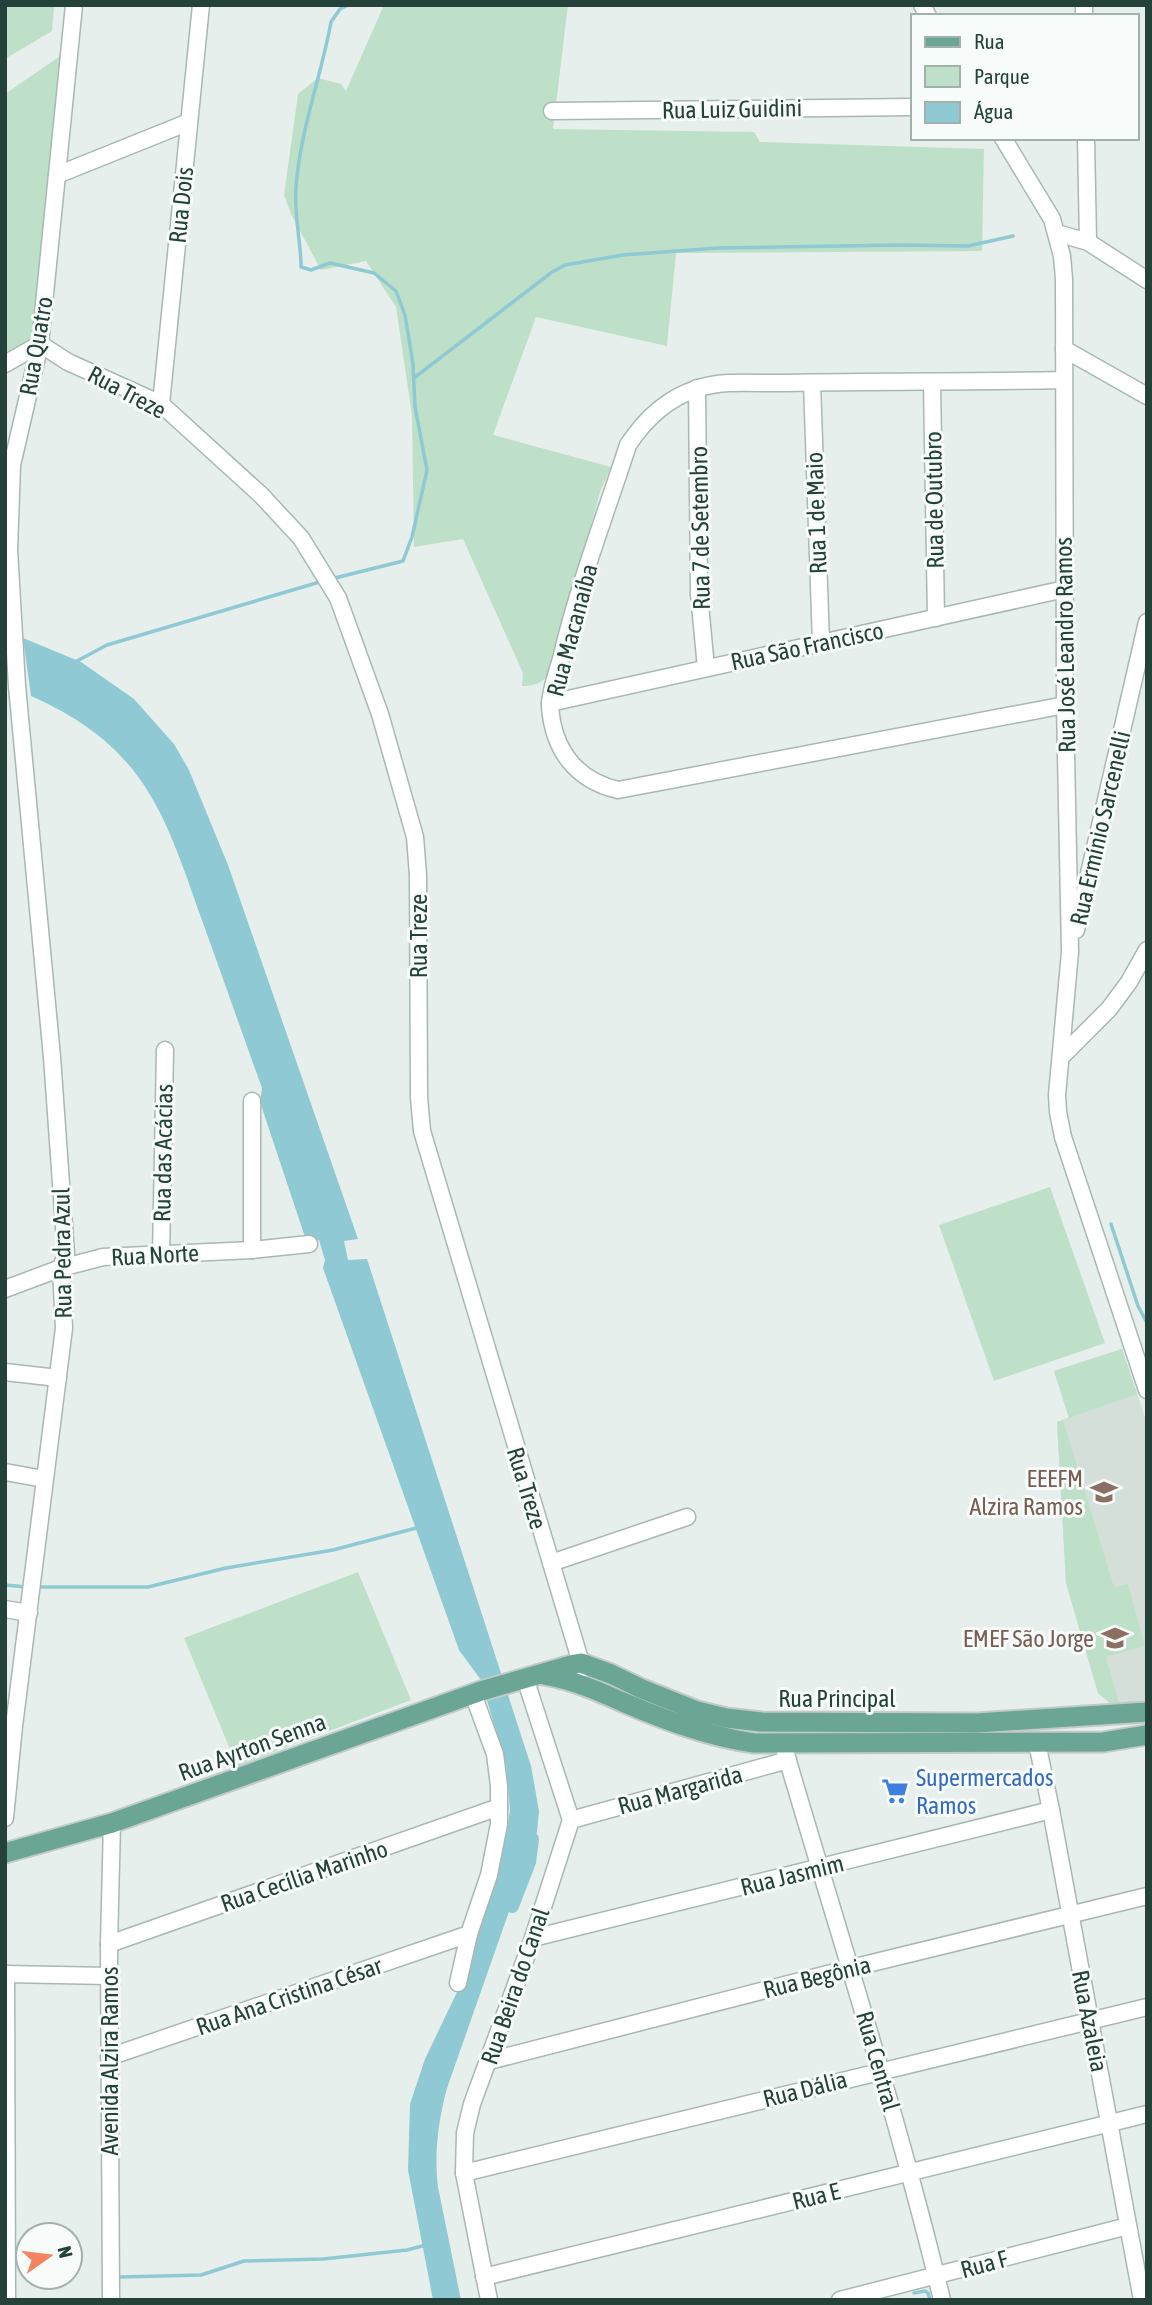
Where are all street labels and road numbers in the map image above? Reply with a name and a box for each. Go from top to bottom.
street label: Rua Luiz Guidini [662,94,802,124]
street label: Rua Dois [164,165,198,245]
street label: Rua Quatro [14,294,58,398]
street label: Rua Treze [83,360,171,424]
street label: Rua de Outubro [919,431,949,569]
street label: Rua 7 de Setembro [685,446,715,610]
street label: Rua 1 de Maio [800,451,832,575]
street label: Rua José Leandro Ramos [1050,537,1080,753]
street label: Rua Macanaíba [541,561,603,699]
street label: Rua São Francisco [728,617,886,675]
street label: Rua Ermínio Sarcenelli [1064,728,1136,928]
street label: Rua Treze [405,894,432,978]
street label: Rua das Acácias [148,1084,178,1222]
street label: Rua Pedra Azul [47,1187,77,1319]
street label: Rua Norte [110,1239,200,1271]
street label: Rua Treze [502,1444,552,1532]
street label: Rua Principal [778,1685,896,1712]
street label: Rua Ayrton Senna [175,1708,329,1786]
street label: Rua Margarida [615,1760,745,1820]
street label: Rua Cecília Marinho [217,1835,391,1917]
street label: Rua Jasmim [738,1849,846,1901]
street label: Rua Beira do Canal [476,1903,555,2068]
street label: Rua Ana Cristina César [193,1951,386,2040]
street label: Rua Begônia [760,1951,874,2003]
street label: Avenida Alzira Ramos [96,1967,123,2155]
street label: Rua Azaleia [1067,1968,1113,2074]
street label: Rua Central [851,2008,905,2115]
street label: Rua Dália [760,2066,850,2112]
street label: Rua E [789,2177,843,2215]
street label: Rua F [957,2245,1011,2283]

